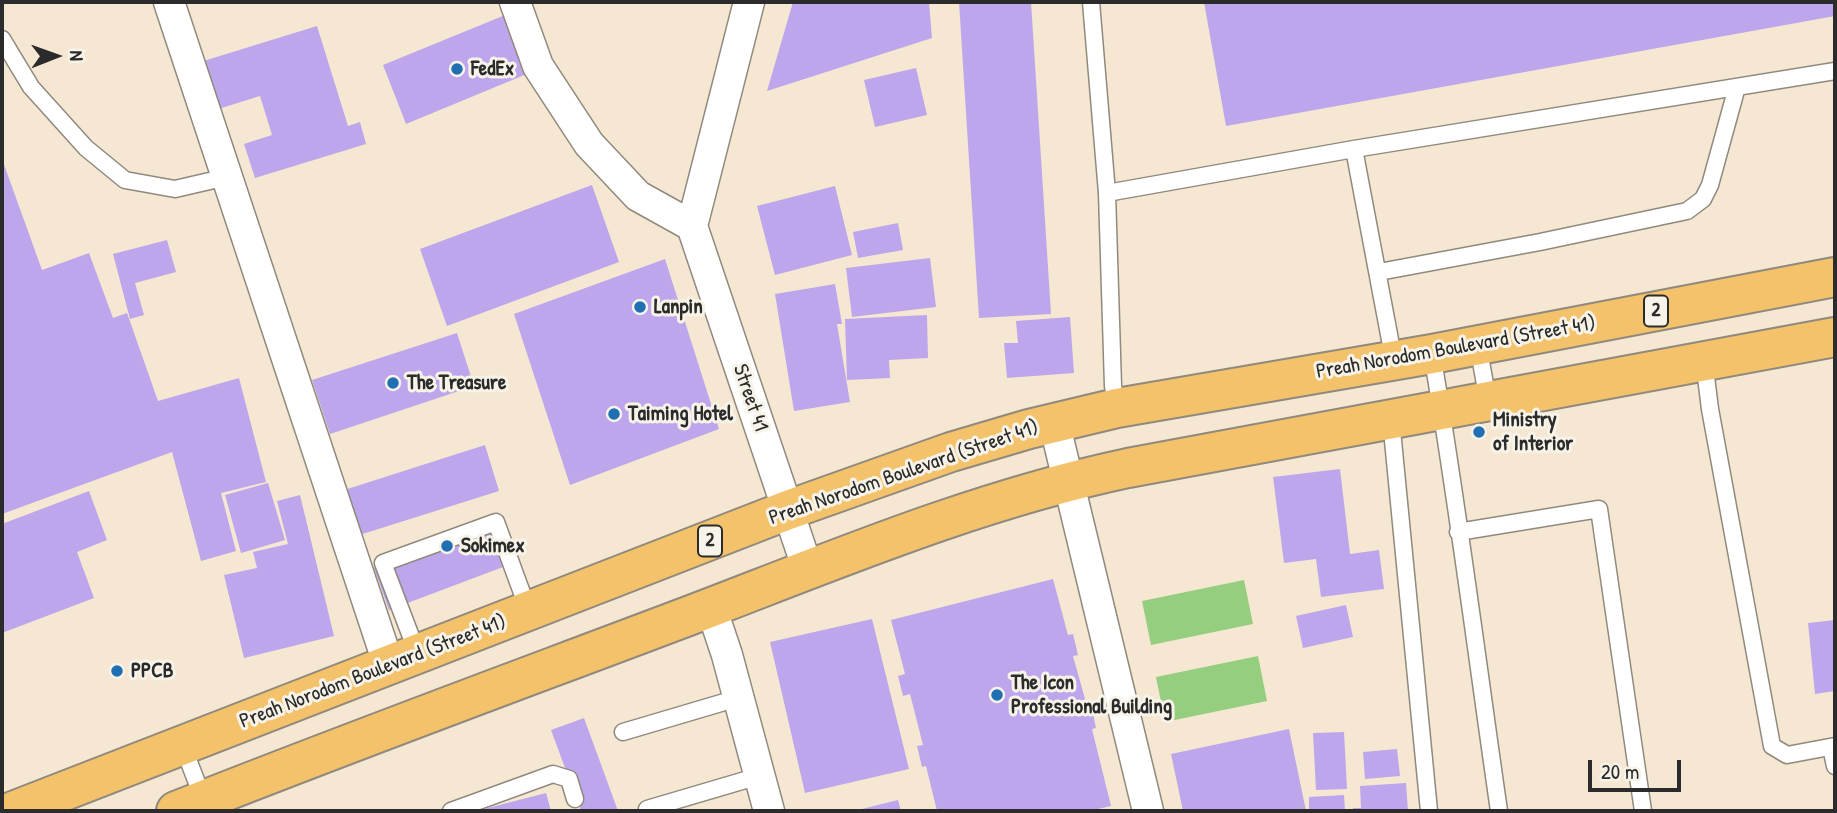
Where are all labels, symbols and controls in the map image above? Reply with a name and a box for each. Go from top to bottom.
north arrow [21,21,91,91]
text: N [64,50,90,61]
place label: FedEx [471,56,514,82]
marker: FedEx [449,61,465,77]
place label: Lanpin [654,294,703,320]
road number: 2 [1644,296,1668,326]
marker: Lanpin [632,299,648,315]
street label: Preah Norodom Boulevard (Street 41) [1314,311,1598,385]
street label: Street 41 [727,361,773,435]
place label: The Treasure [407,370,506,396]
marker: The Treasure [385,375,401,391]
place label: Taiming Hotel [628,401,733,427]
marker: Taiming Hotel [606,406,622,422]
place label: Ministry of Interior [1493,407,1573,457]
street label: Preah Norodom Boulevard (Street 41) [766,415,1042,531]
marker: Ministry of Interior [1471,424,1487,440]
road number: 2 [698,526,722,556]
place label: Sokimex [461,533,525,559]
marker: Sokimex [439,538,455,554]
street label: Preah Norodom Boulevard (Street 41) [236,609,510,735]
place label: PPCB [131,658,173,684]
marker: PPCB [109,663,125,679]
place label: The Icon Professional Building [1011,670,1172,720]
marker: The Icon Professional Building [989,687,1005,703]
scale bar [1592,746,1685,790]
text: 20 m [1601,757,1639,786]

